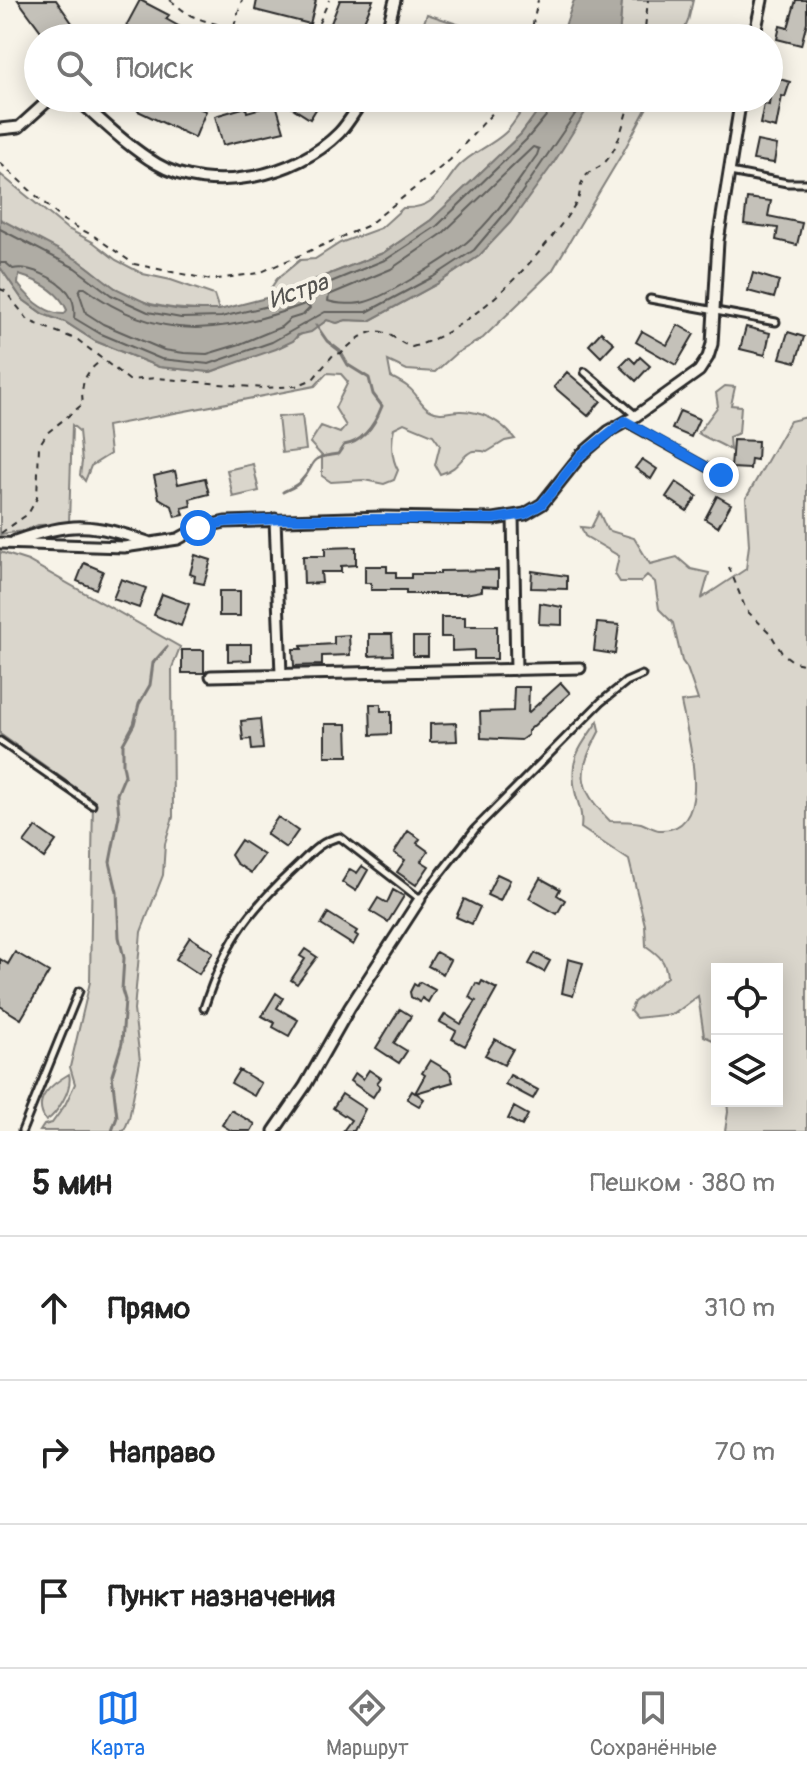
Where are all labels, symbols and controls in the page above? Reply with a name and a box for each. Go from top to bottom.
search box [24,24,783,112]
icon: search [52,46,96,90]
text: Поиск [116,50,194,87]
water label: Истра [265,267,333,315]
route end [703,457,739,493]
route start [180,510,216,546]
map controls [711,963,783,1107]
button: locate [711,963,783,1035]
button: layers [711,1035,783,1107]
text: 5 мин [32,1162,112,1205]
text: Пешком · 380 m [590,1167,775,1199]
icon: ahead [32,1286,76,1330]
text: Прямо [108,1290,190,1327]
text: 310 m [704,1292,775,1324]
icon: right [32,1430,76,1474]
text: Направо [108,1434,215,1471]
text: 70 m [715,1436,775,1468]
icon: arrive [32,1574,76,1618]
text: Пункт назначения [108,1578,335,1615]
tab: Карта [90,1686,145,1762]
tab: Маршрут [326,1686,409,1762]
tab: Сохранённые [590,1686,717,1762]

